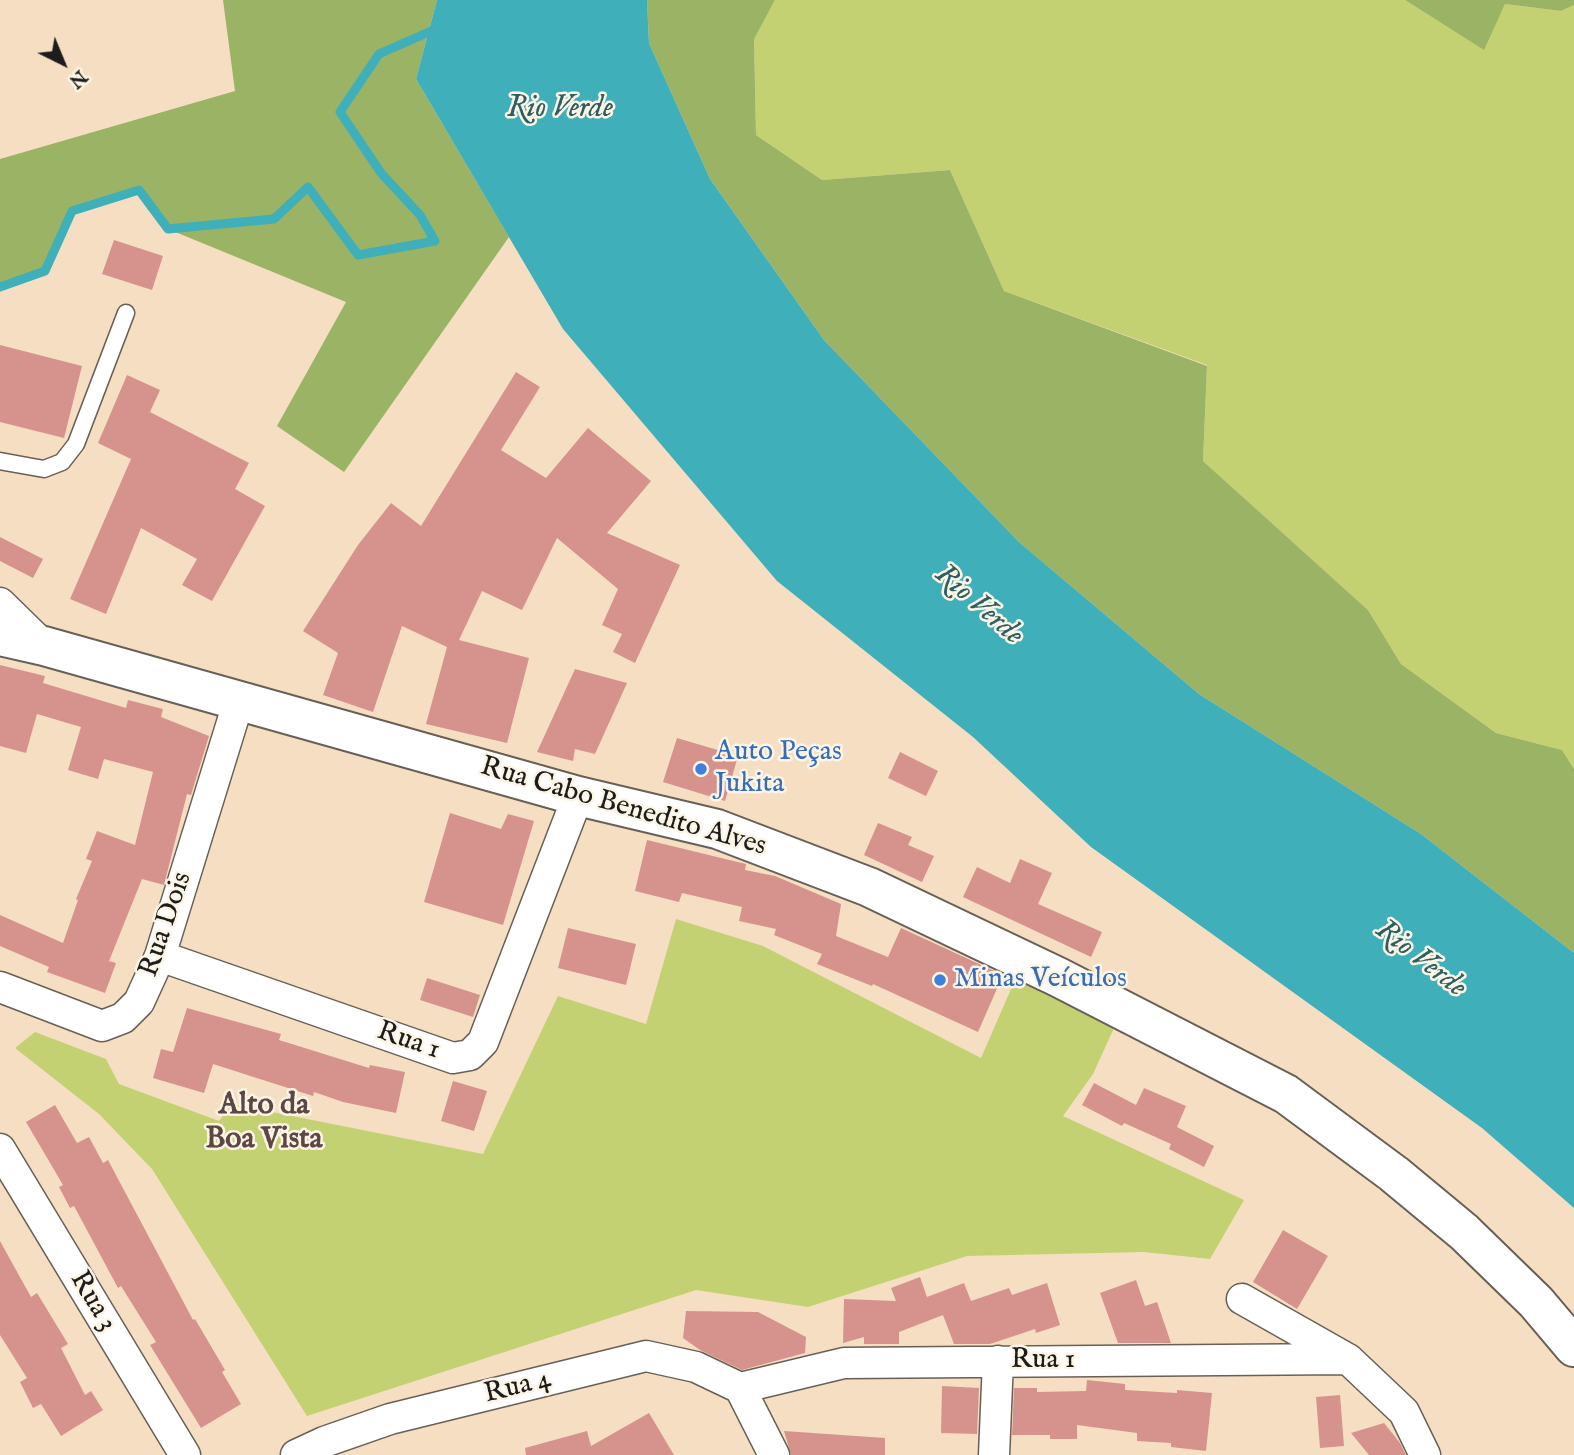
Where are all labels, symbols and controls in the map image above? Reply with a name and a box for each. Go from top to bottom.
north arrow [28,28,98,98]
text: N [63,64,92,93]
water label: Rio Verde [507,92,613,128]
water label: Rio Verde [926,558,1030,654]
place label: Auto Peças Jukita [715,736,842,802]
street label: Rua Cabo Benedito Alves [476,751,770,865]
marker: Auto Peças Jukita [693,761,709,777]
street label: Rua Dois [133,868,201,982]
water label: Rio Verde [1367,913,1473,1007]
place label: Minas Veículos [954,963,1127,997]
marker: Minas Veículos [932,972,948,988]
street label: Rua 1 [372,1016,444,1068]
district label: Alto da Boa Vista [206,1089,322,1160]
street label: Rua 3 [61,1266,123,1338]
street label: Rua 1 [1011,1344,1075,1378]
street label: Rua 4 [481,1364,555,1412]

